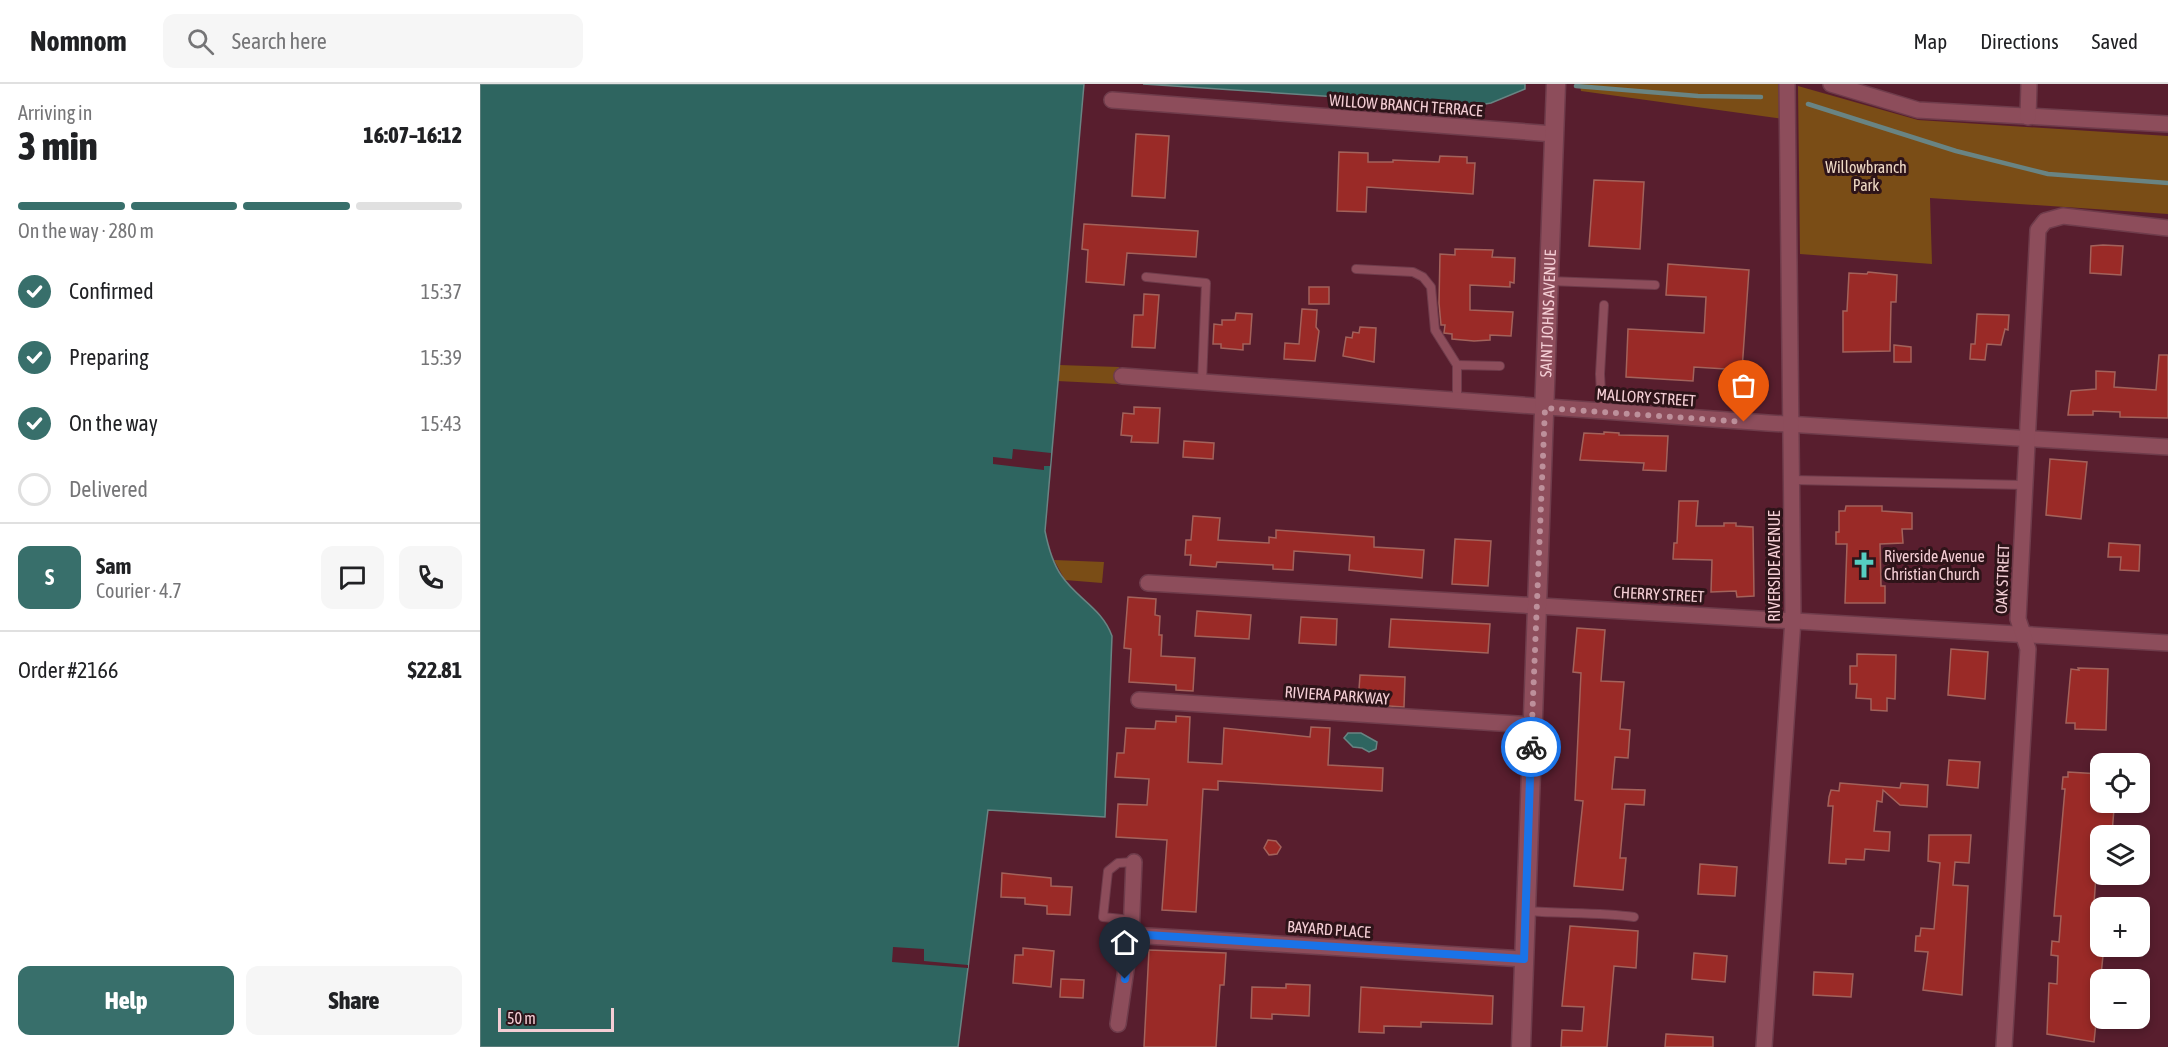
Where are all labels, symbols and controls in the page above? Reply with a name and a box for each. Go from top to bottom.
search box [163,14,583,68]
text: Nomnom [30,25,127,57]
icon: search [184,25,217,58]
text: Search here [232,28,327,54]
text: Map [1913,29,1947,53]
text: Directions [1980,29,2059,53]
text: Saved [2092,29,2138,53]
street label: WILLOW BRANCH TERRACE [1329,91,1484,119]
text: Arriving in [18,101,92,124]
text: 16:07–16:12 [363,122,462,148]
text: 3 min [18,124,98,168]
park label: Willowbranch Park [1825,158,1907,194]
text: On the way · 280 m [18,219,154,242]
street label: SAINT JOHNS AVENUE [1536,249,1559,378]
icon: check [18,275,51,308]
text: Confirmed [69,278,154,304]
text: 15:37 [421,280,462,303]
icon: check [18,341,51,374]
text: Preparing [69,344,149,370]
text: 15:39 [421,346,462,369]
pin [1718,360,1769,422]
icon: bag [1727,369,1760,402]
street label: MALLORY STREET [1596,385,1696,409]
icon: check [18,407,51,440]
text: On the way [69,410,158,436]
text: 15:43 [421,412,462,435]
text: Delivered [69,476,148,502]
street label: RIVERSIDE AVENUE [1765,510,1783,622]
street label: OAK STREET [1992,544,2012,614]
button: chat [321,546,384,609]
button: phone [399,546,462,609]
place label: Riverside Avenue Christian Church [1884,547,1985,583]
church icon: Riverside Avenue Christian Church [1849,550,1879,580]
text: Sam [96,553,131,579]
text: S [45,564,54,590]
text: Courier · 4.7 [96,579,182,602]
street label: CHERRY STREET [1613,583,1705,605]
text: Order #2166 [18,657,118,683]
text: $22.81 [407,657,462,683]
street label: RIVIERA PARKWAY [1284,682,1391,708]
courier [1501,717,1561,777]
icon: bike [1515,731,1548,764]
map controls [2090,753,2150,1029]
button: locate [2090,753,2150,813]
button: layers [2090,825,2150,885]
button: + [2090,897,2150,957]
pin [1099,917,1150,979]
street label: BAYARD PLACE [1287,917,1372,941]
icon: home [1108,926,1141,959]
button: Help [18,966,234,1035]
button: Share [246,966,462,1035]
button: − [2090,969,2150,1029]
scale bar [498,1005,614,1032]
text: 50 m [507,1009,536,1027]

